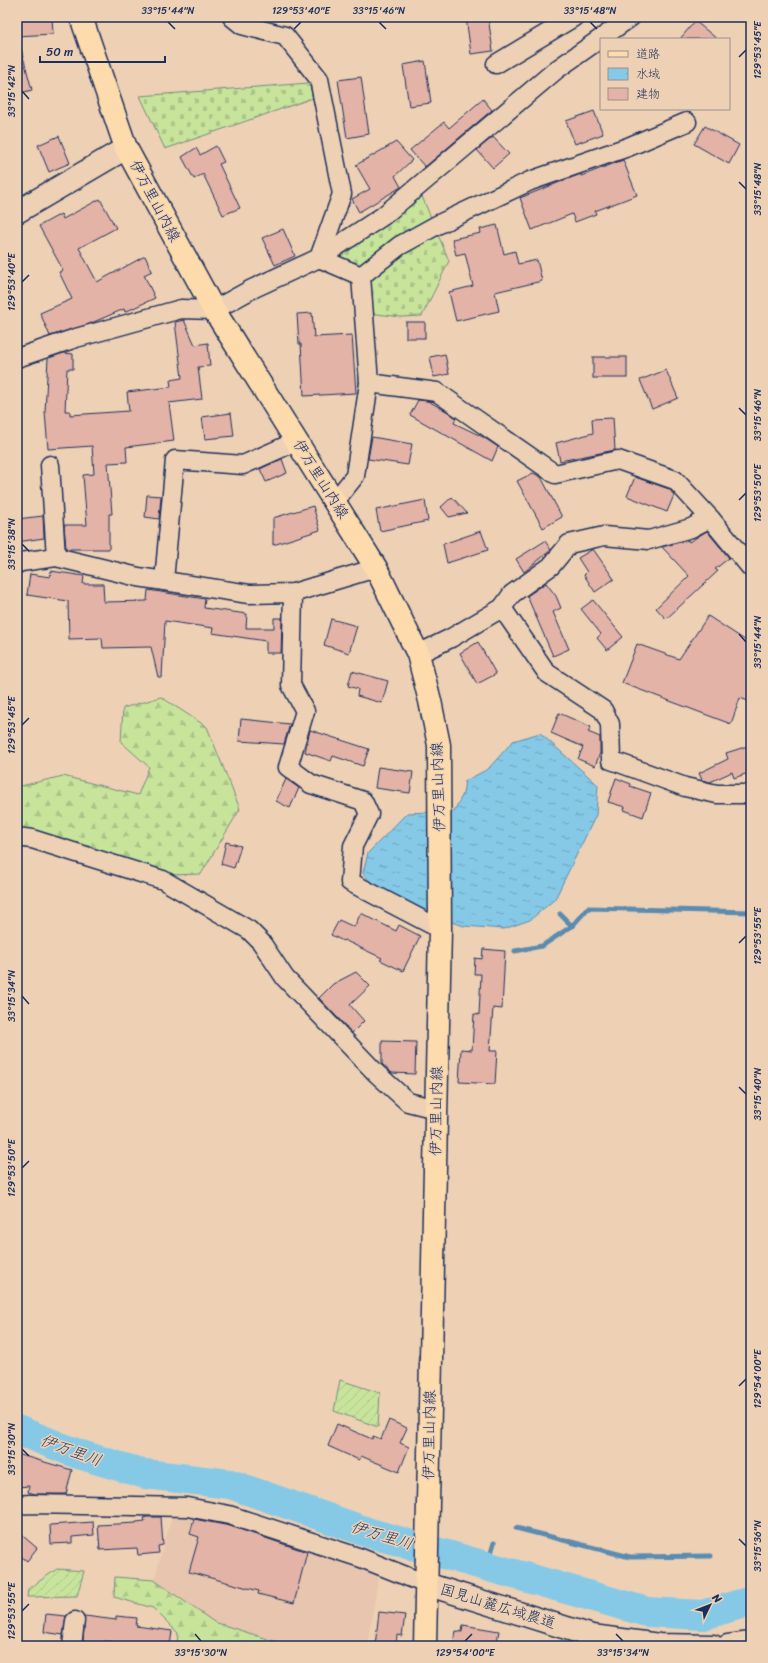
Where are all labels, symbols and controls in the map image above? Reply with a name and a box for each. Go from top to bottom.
text: 33°15'44"N [142,2,195,20]
text: 129°53'40"E [272,2,331,20]
text: 33°15'46"N [353,2,405,20]
text: 33°15'48"N [564,2,616,20]
text: 129°53'45"E [749,20,767,79]
scale bar [40,38,165,64]
legend [600,38,730,110]
text: 50 m [46,41,73,63]
text: 道路 [636,43,660,65]
text: 水域 [636,63,660,85]
text: 33°15'42"N [3,65,21,117]
text: 建物 [636,83,660,105]
street label: 伊万里山内線 [122,155,188,247]
text: 33°15'48"N [749,163,767,215]
text: 129°53'40"E [3,252,21,311]
text: 33°15'46"N [749,389,767,441]
street label: 伊万里山内線 [286,434,356,524]
text: 129°53'50"E [749,463,767,522]
text: 33°15'38"N [3,518,21,570]
text: 33°15'44"N [749,615,767,668]
text: 129°53'45"E [3,695,21,754]
street label: 伊万里山内線 [423,742,453,832]
text: 129°53'55"E [749,906,767,965]
text: 33°15'34"N [3,970,21,1022]
street label: 伊万里山内線 [422,1066,450,1156]
text: 33°15'40"N [749,1067,767,1121]
text: 129°53'50"E [3,1138,21,1197]
text: 129°54'00"E [749,1348,767,1408]
street label: 伊万里山内線 [415,1390,443,1480]
text: 33°15'30"N [3,1423,21,1475]
water label: 伊万里川 [36,1425,106,1475]
water label: 伊万里川 [347,1512,417,1558]
text: 33°15'36"N [749,1520,767,1572]
street label: 国見山麓広域農道 [437,1576,559,1636]
text: 129°53'55"E [3,1581,21,1640]
north arrow [690,1585,730,1625]
text: N [707,1589,727,1608]
text: 33°15'30"N [175,1644,227,1662]
text: 129°54'00"E [436,1644,496,1662]
text: 33°15'34"N [597,1644,649,1662]

